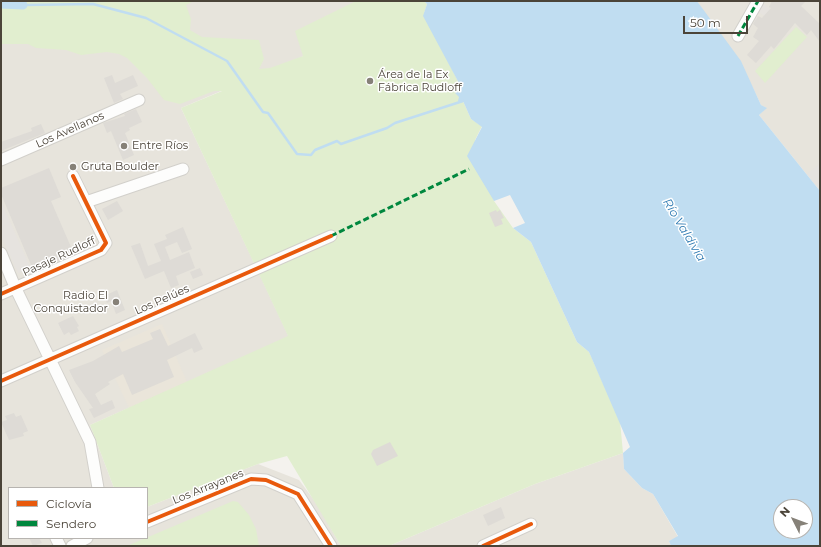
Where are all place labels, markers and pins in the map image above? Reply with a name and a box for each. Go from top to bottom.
place label: Área de la Ex Fábrica Rudloff [378,68,462,94]
marker: Área de la Ex Fábrica Rudloff [365,76,375,86]
place label: Entre Ríos [132,139,188,153]
marker: Entre Ríos [119,141,129,151]
place label: Gruta Boulder [81,160,159,174]
marker: Gruta Boulder [68,162,78,172]
place label: Radio El Conquistador [33,289,108,315]
marker: Radio El Conquistador [111,297,121,307]

